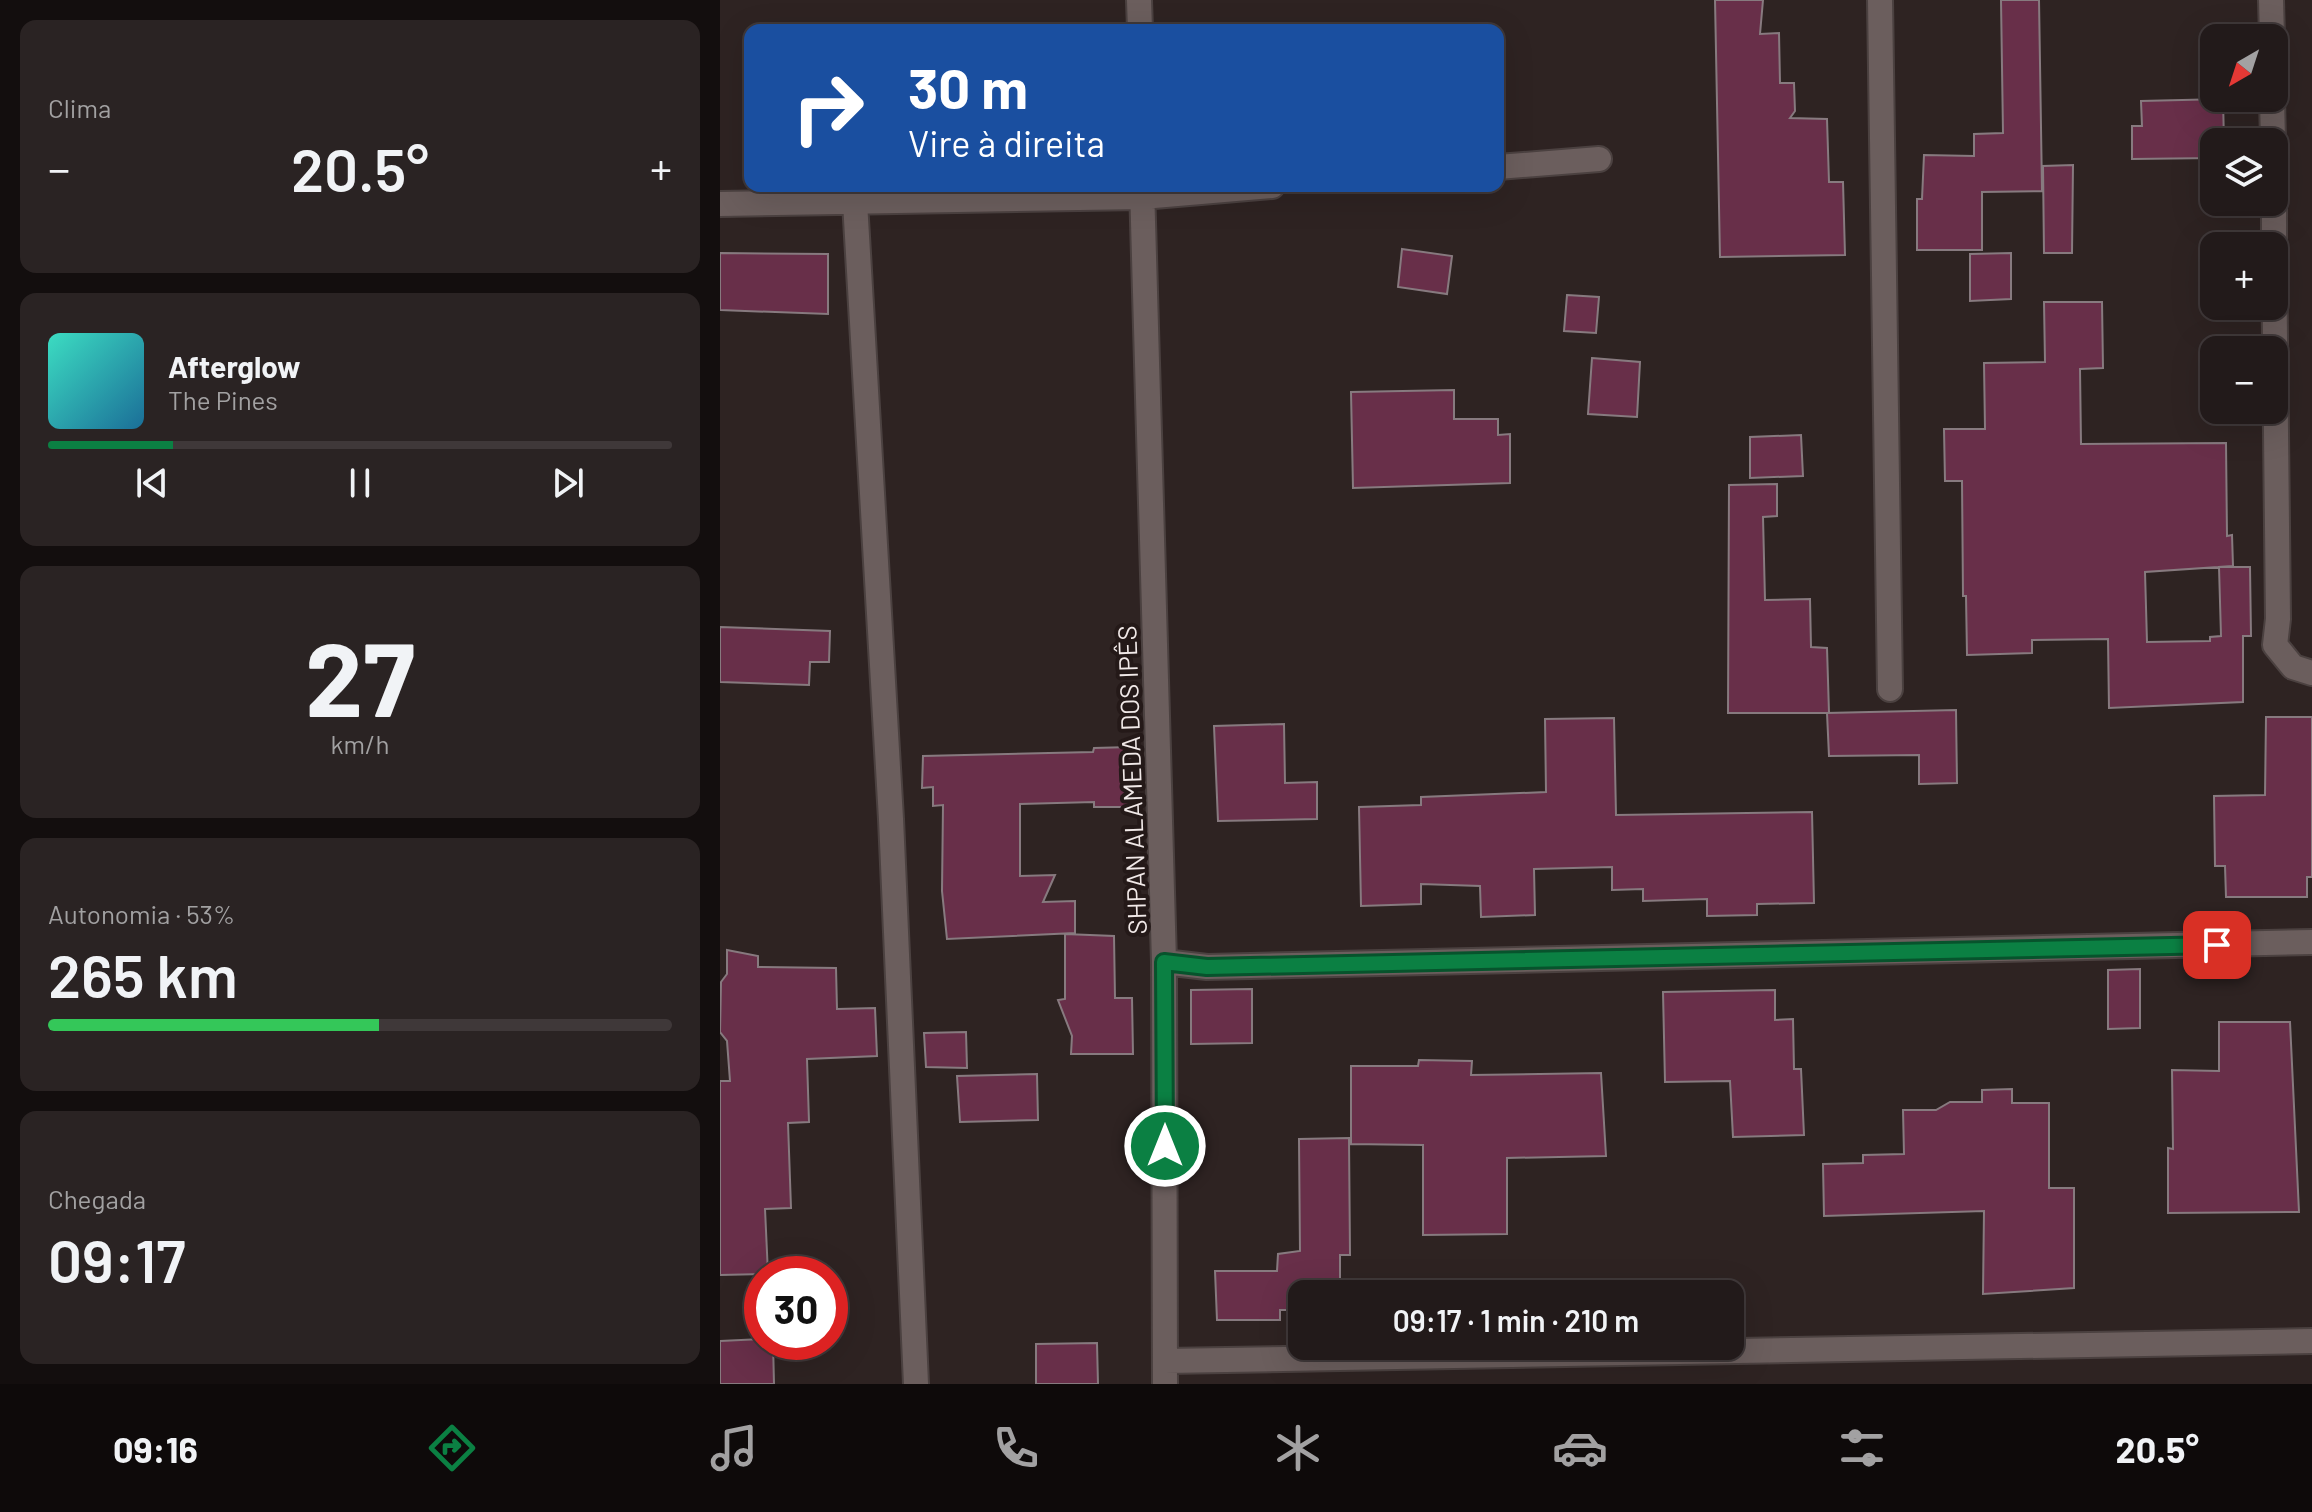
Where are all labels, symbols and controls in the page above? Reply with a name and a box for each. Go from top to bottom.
north arrow [2200,24,2288,112]
map controls [2200,24,2288,424]
text: 30 m [908,53,1028,120]
icon: right [776,56,880,160]
text: Clima [48,92,111,123]
text: Vire à direita [908,121,1105,164]
button: layers [2200,128,2288,216]
text: 20.5° [291,132,429,204]
text: − [48,141,70,194]
text: + [650,141,672,194]
button: + [2200,232,2288,320]
button: − [2200,336,2288,424]
text: Afterglow [168,348,301,384]
text: The Pines [168,384,278,415]
icon: previous [130,461,174,505]
icon: pause [338,461,382,505]
icon: next [546,461,590,505]
text: 27 [305,613,415,738]
street label: SHPAN ALAMEDA DOS IPÊS [1110,625,1152,935]
text: km/h [331,728,389,759]
text: Autonomia · 53% [48,898,235,929]
pin [2183,911,2251,979]
icon: arrive [2195,923,2239,967]
text: 265 km [48,938,238,1010]
position arrow [1123,1104,1207,1188]
text: Chegada [48,1183,146,1214]
text: 09:17 [48,1223,185,1295]
speed limit sign: 30 [744,1256,848,1360]
text: 09:17 · 1 min · 210 m [1393,1302,1639,1338]
icon: directions [424,1420,480,1476]
icon: music [706,1420,762,1476]
icon: phone [988,1420,1044,1476]
icon: climate [1270,1420,1326,1476]
icon: car [1552,1420,1608,1476]
icon: filters [1834,1420,1890,1476]
text: 09:16 [113,1427,198,1470]
text: 20.5° [2116,1427,2199,1470]

